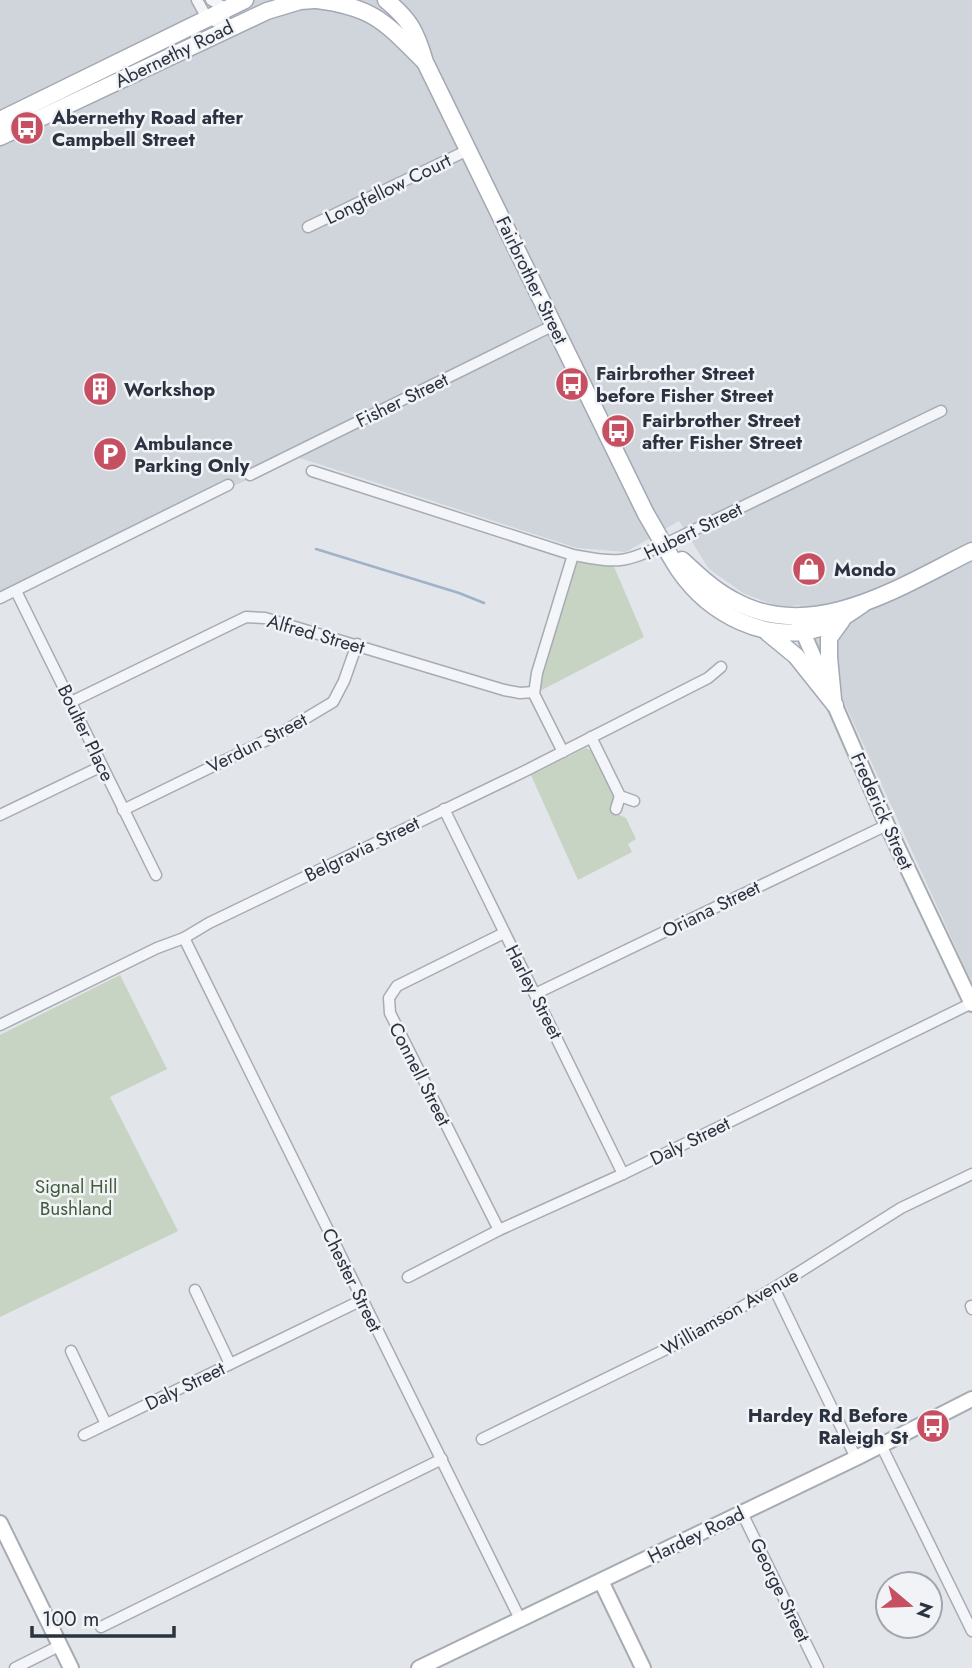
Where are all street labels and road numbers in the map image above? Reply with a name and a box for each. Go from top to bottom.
street label: Abernethy Road [110,14,238,94]
street label: Longfellow Court [321,147,456,231]
street label: Fairbrother Street [489,212,575,349]
street label: Fisher Street [351,366,453,434]
street label: Hubert Street [639,495,747,566]
street label: Alfred Street [264,607,368,661]
street label: Boulter Place [51,680,121,786]
street label: Verdun Street [202,706,312,780]
street label: Frederick Street [844,748,920,874]
street label: Belgravia Street [300,809,424,888]
street label: Oriana Street [658,873,765,944]
street label: Harley Street [499,940,569,1044]
street label: Connell Street [382,1018,458,1131]
street label: Daly Street [646,1110,735,1172]
street label: Chester Street [315,1224,389,1337]
street label: Williamson Avenue [656,1262,804,1362]
street label: Daly Street [141,1355,230,1417]
street label: Hardey Road [643,1500,749,1570]
street label: George Street [743,1533,817,1647]

